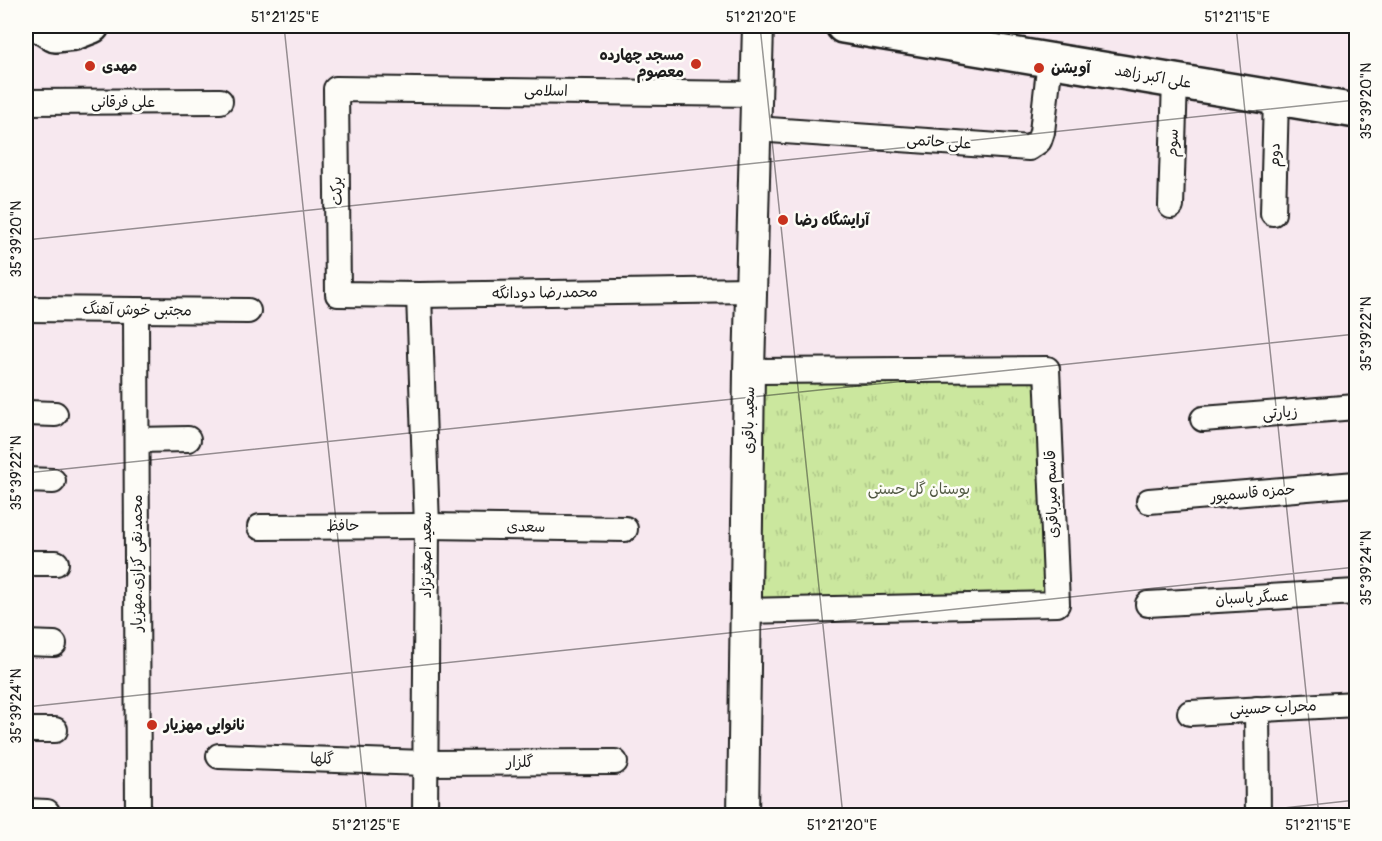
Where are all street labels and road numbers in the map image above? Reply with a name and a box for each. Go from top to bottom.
street label: علی اکبر زاهد [1113,61,1193,93]
street label: اسلامی [524,81,568,101]
street label: علی فرقانی [91,93,155,112]
street label: سوم [1163,128,1185,158]
street label: علی حاتمی [906,130,972,154]
street label: دوم [1265,143,1287,167]
street label: برکت [327,176,347,206]
street label: محمدرضا دودانگه [492,283,598,303]
street label: مجتبی خوش آهنگ [82,300,192,320]
street label: سعید باقری [739,386,759,454]
street label: زیارتی [1262,402,1298,424]
street label: قاسم میرباقری [1041,450,1065,538]
street label: حمزه قاسمپور [1209,480,1296,506]
street label: محمدنقی کزازی.مهزیار [128,494,147,633]
street label: سعید اصغرنژاد [417,511,436,599]
street label: حافظ [326,516,360,536]
street label: سعدی [506,517,546,537]
street label: عسگر پاسبان [1215,587,1289,609]
street label: محراب حسینی [1229,696,1317,720]
street label: گلها [310,749,334,769]
street label: گلزار [506,753,533,772]

